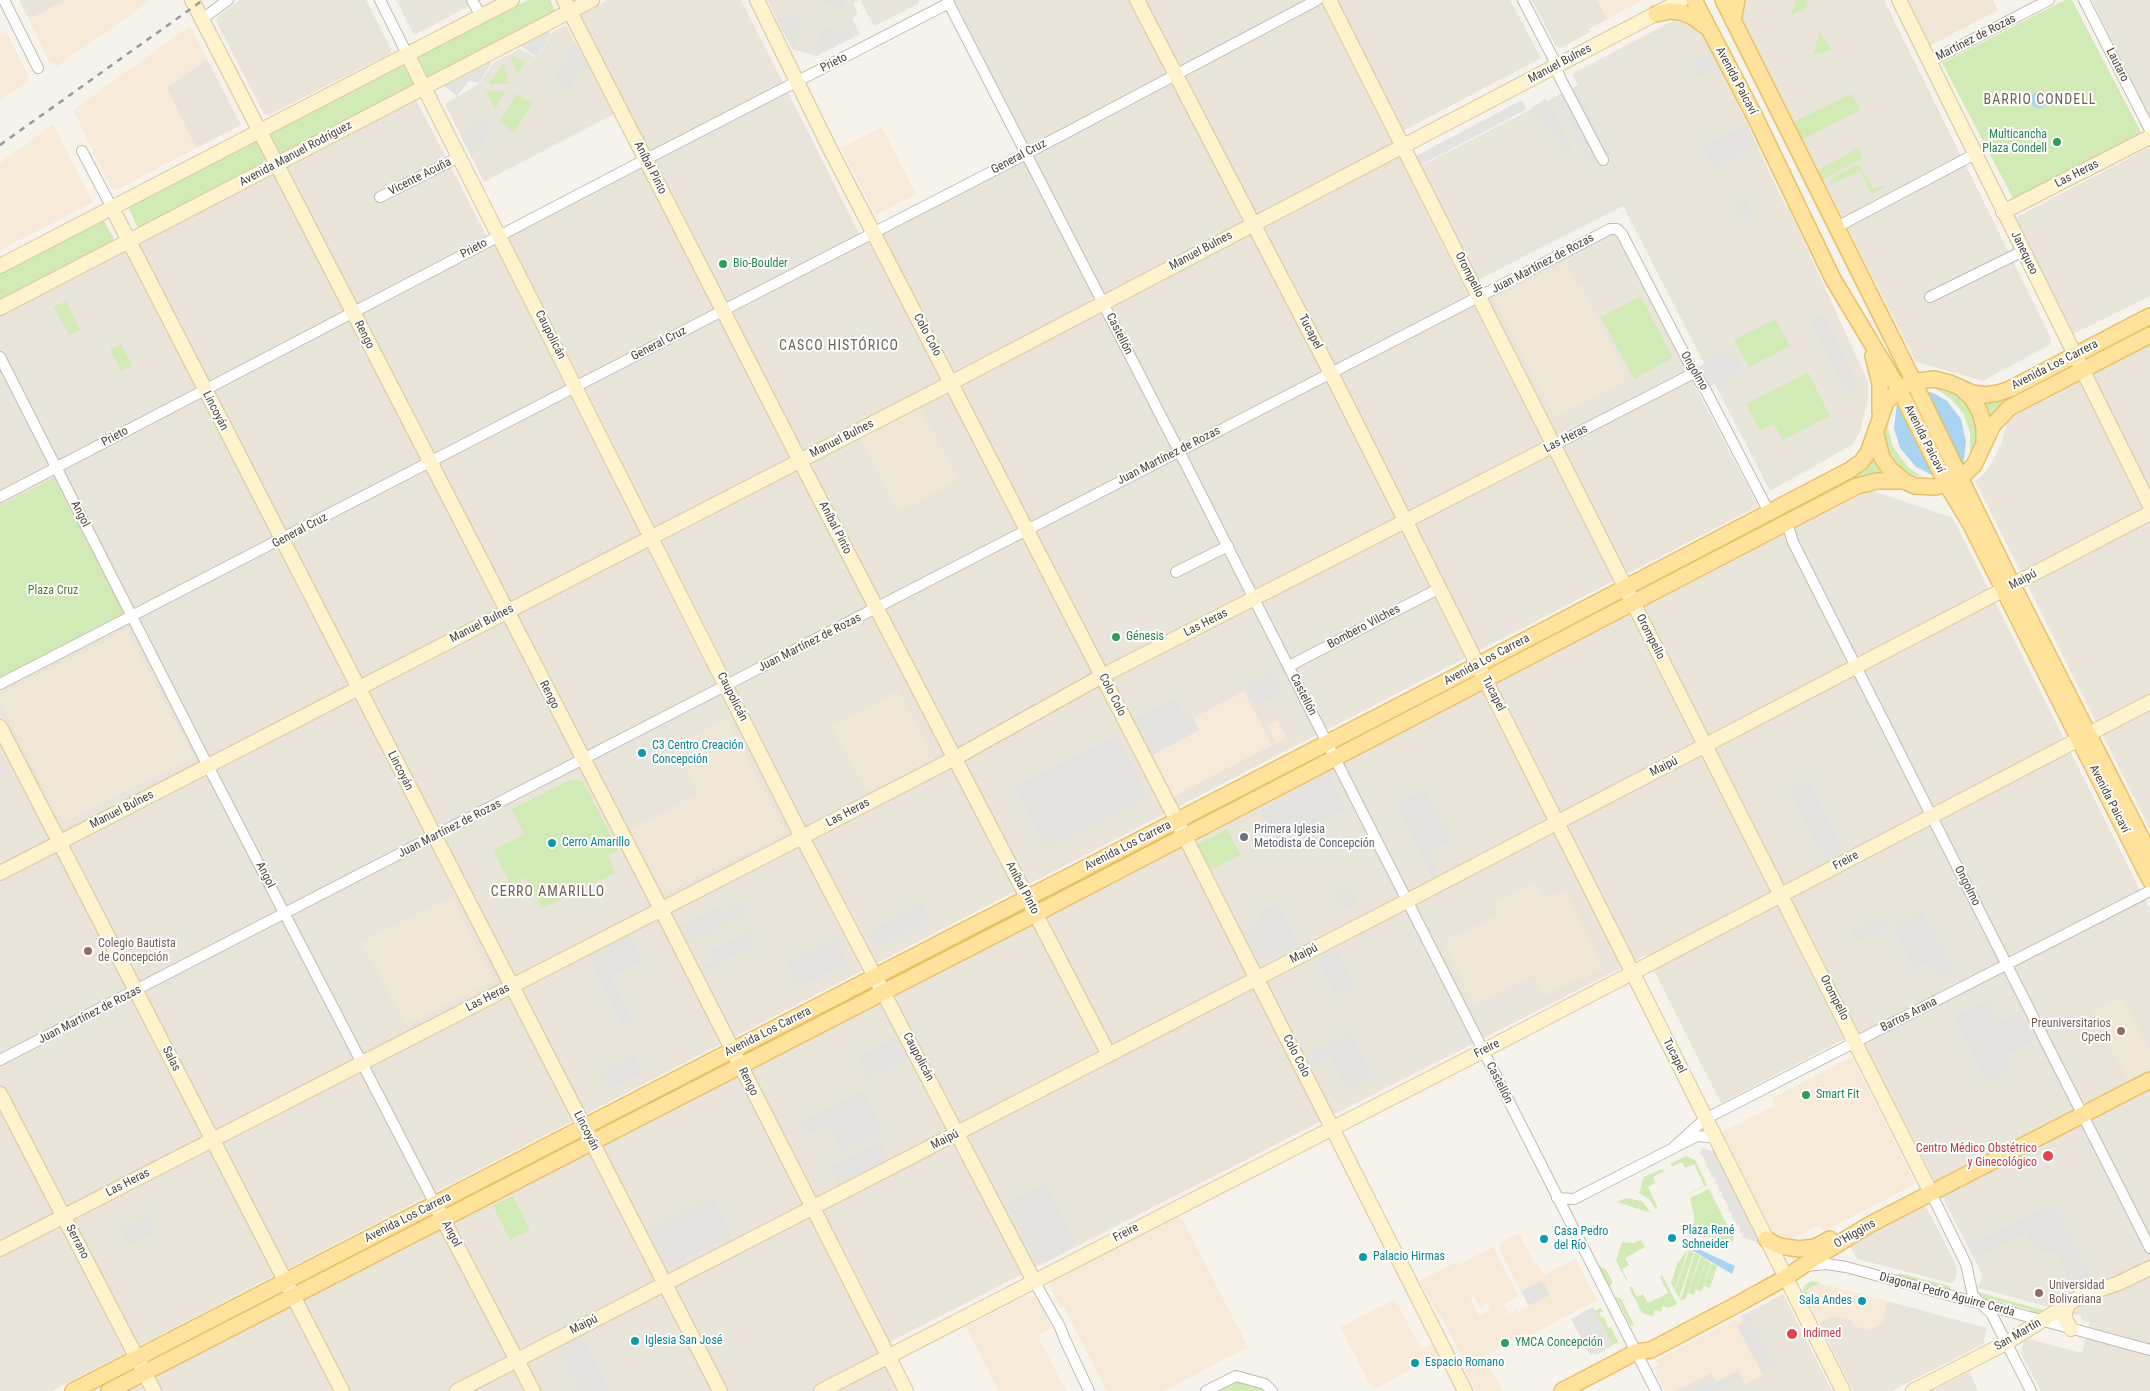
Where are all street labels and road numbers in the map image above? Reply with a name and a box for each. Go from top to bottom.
street label: Martínez de Rozas [1934,12,2018,64]
street label: Manuel Bulnes [1526,41,1594,87]
street label: Avenida Paicaví [1712,45,1760,117]
street label: Lautaro [2102,46,2132,84]
street label: Prieto [818,50,850,76]
street label: Avenida Manuel Rodríguez [237,118,355,190]
street label: General Cruz [989,136,1049,178]
street label: Aníbal Pinto [631,139,669,197]
street label: Vicente Acuña [386,155,454,199]
street label: Las Heras [2053,157,2101,191]
street label: Manuel Bulnes [1167,228,1235,274]
street label: Janequeo [2007,229,2041,277]
street label: Juan Martínez de Rozas [1489,231,1597,297]
street label: Prieto [458,236,490,262]
street label: Orompello [1451,250,1487,300]
street label: Caupolicán [532,308,568,362]
street label: Colo Colo [910,311,944,359]
street label: Castellón [1102,311,1136,357]
street label: Tucapel [1295,312,1325,352]
street label: Rengo [351,318,377,352]
street label: General Cruz [629,324,689,364]
street label: Avenida Los Carrera [2009,337,2101,393]
street label: Ongolmo [1677,349,1711,393]
street label: Lincoyán [199,389,231,433]
street label: Avenida Paicaví [1901,403,1947,475]
street label: Manuel Bulnes [808,417,876,461]
street label: Las Heras [1542,422,1590,456]
street label: Prieto [99,424,131,450]
street label: Juan Martínez de Rozas [1115,424,1223,488]
street label: Angol [67,499,93,529]
street label: Aníbal Pinto [816,499,854,557]
street label: General Cruz [270,510,330,552]
street label: Maipú [2007,567,2039,593]
street label: Manuel Bulnes [448,602,516,646]
street label: Bombero Vilches [1325,602,1403,652]
street label: Las Heras [1182,606,1230,640]
street label: Juan Martínez de Rozas [756,611,864,675]
street label: Orompello [1632,612,1668,662]
street label: Avenida Los Carrera [1442,631,1532,689]
street label: Caupolicán [714,670,750,724]
street label: Colo Colo [1095,671,1129,719]
street label: Castellón [1286,672,1320,718]
street label: Tucapel [1478,674,1508,714]
street label: Rengo [536,678,562,712]
street label: Lincoyán [384,749,416,793]
street label: Maipú [1648,754,1680,780]
street label: Avenida Paicaví [2086,763,2132,835]
street label: Manuel Bulnes [88,788,156,832]
street label: Las Heras [824,796,872,830]
street label: Juan Martínez de Rozas [396,797,504,861]
street label: Avenida Los Carrera [1082,818,1174,874]
street label: Freire [1831,848,1861,874]
street label: Aníbal Pinto [1002,859,1042,917]
street label: Angol [252,860,278,890]
street label: Ongolmo [1951,864,1983,908]
street label: Maipú [1288,941,1320,967]
street label: Orompello [1816,973,1852,1023]
street label: Las Heras [464,981,512,1015]
street label: Juan Martínez de Rozas [36,983,144,1047]
street label: Barros Arana [1878,995,1940,1035]
street label: Avenida Los Carrera [722,1004,814,1060]
street label: Caupolicán [899,1030,937,1084]
street label: Colo Colo [1279,1032,1313,1080]
street label: Tucapel [1659,1036,1689,1076]
street label: Freire [1472,1037,1502,1061]
street label: Salas [159,1044,183,1074]
street label: Castellón [1482,1060,1516,1106]
street label: Rengo [735,1065,761,1099]
street label: Lincoyán [570,1109,602,1153]
street label: Maipú [929,1127,961,1153]
street label: Las Heras [104,1166,152,1200]
street label: Avenida Los Carrera [362,1190,454,1246]
street label: O'Higgins [1832,1216,1878,1252]
street label: Angol [438,1219,464,1249]
street label: Freire [1111,1221,1141,1245]
street label: Serrano [62,1222,92,1262]
street label: Diagonal Pedro Aguirre Cerda [1878,1270,2016,1320]
street label: Maipú [568,1312,600,1338]
street label: San Martín [1992,1316,2044,1354]

